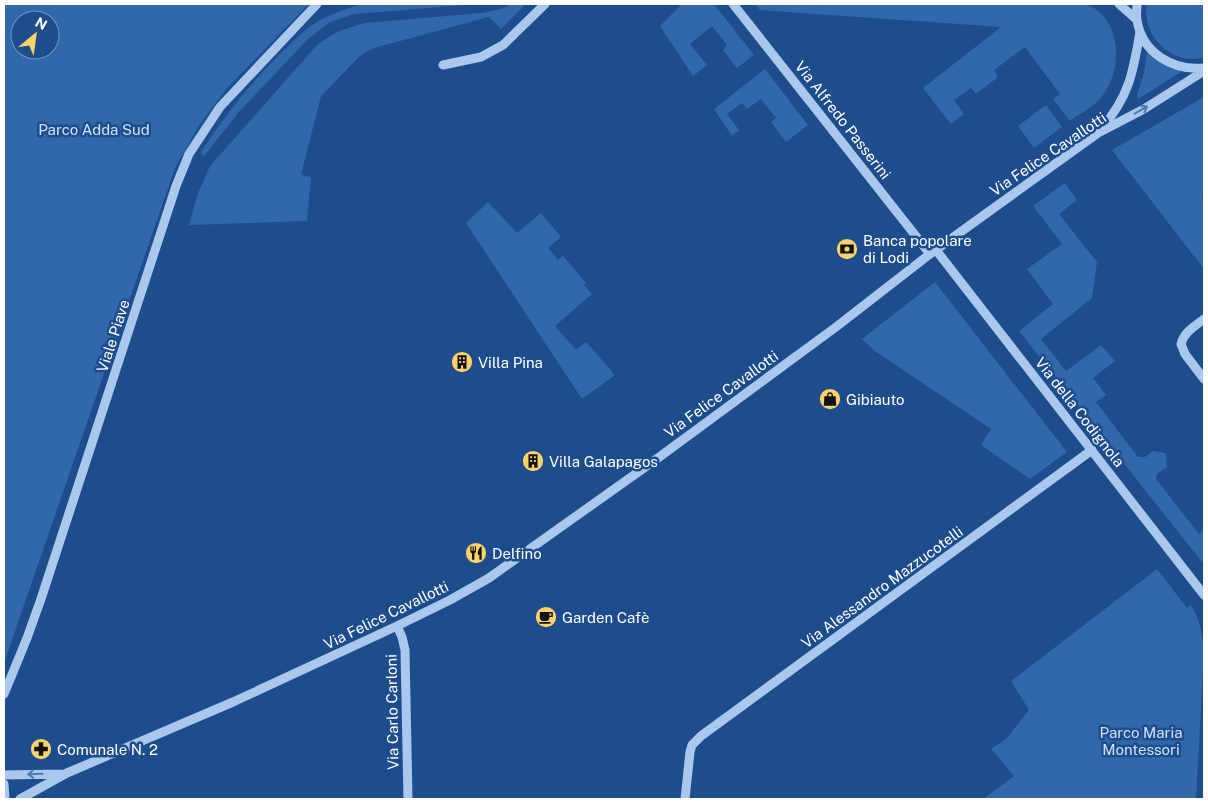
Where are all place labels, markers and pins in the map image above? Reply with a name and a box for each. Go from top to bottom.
place label: Banca popolare di Lodi [863,232,972,266]
bank icon: Banca popolare di Lodi [835,237,859,261]
building icon: Villa Pina [450,350,474,374]
place label: Villa Pina [478,354,543,371]
shop icon: Gibiauto [818,387,842,411]
place label: Gibiauto [846,391,905,408]
building icon: Villa Galapagos [521,449,545,473]
place label: Villa Galapagos [549,453,658,470]
restaurant icon: Delfino [464,541,488,565]
place label: Delfino [492,545,542,562]
cafe icon: Garden Cafè [534,605,558,629]
place label: Garden Cafè [562,609,649,626]
pharmacy icon: Comunale N. 2 [29,737,53,761]
place label: Comunale N. 2 [57,741,158,758]

